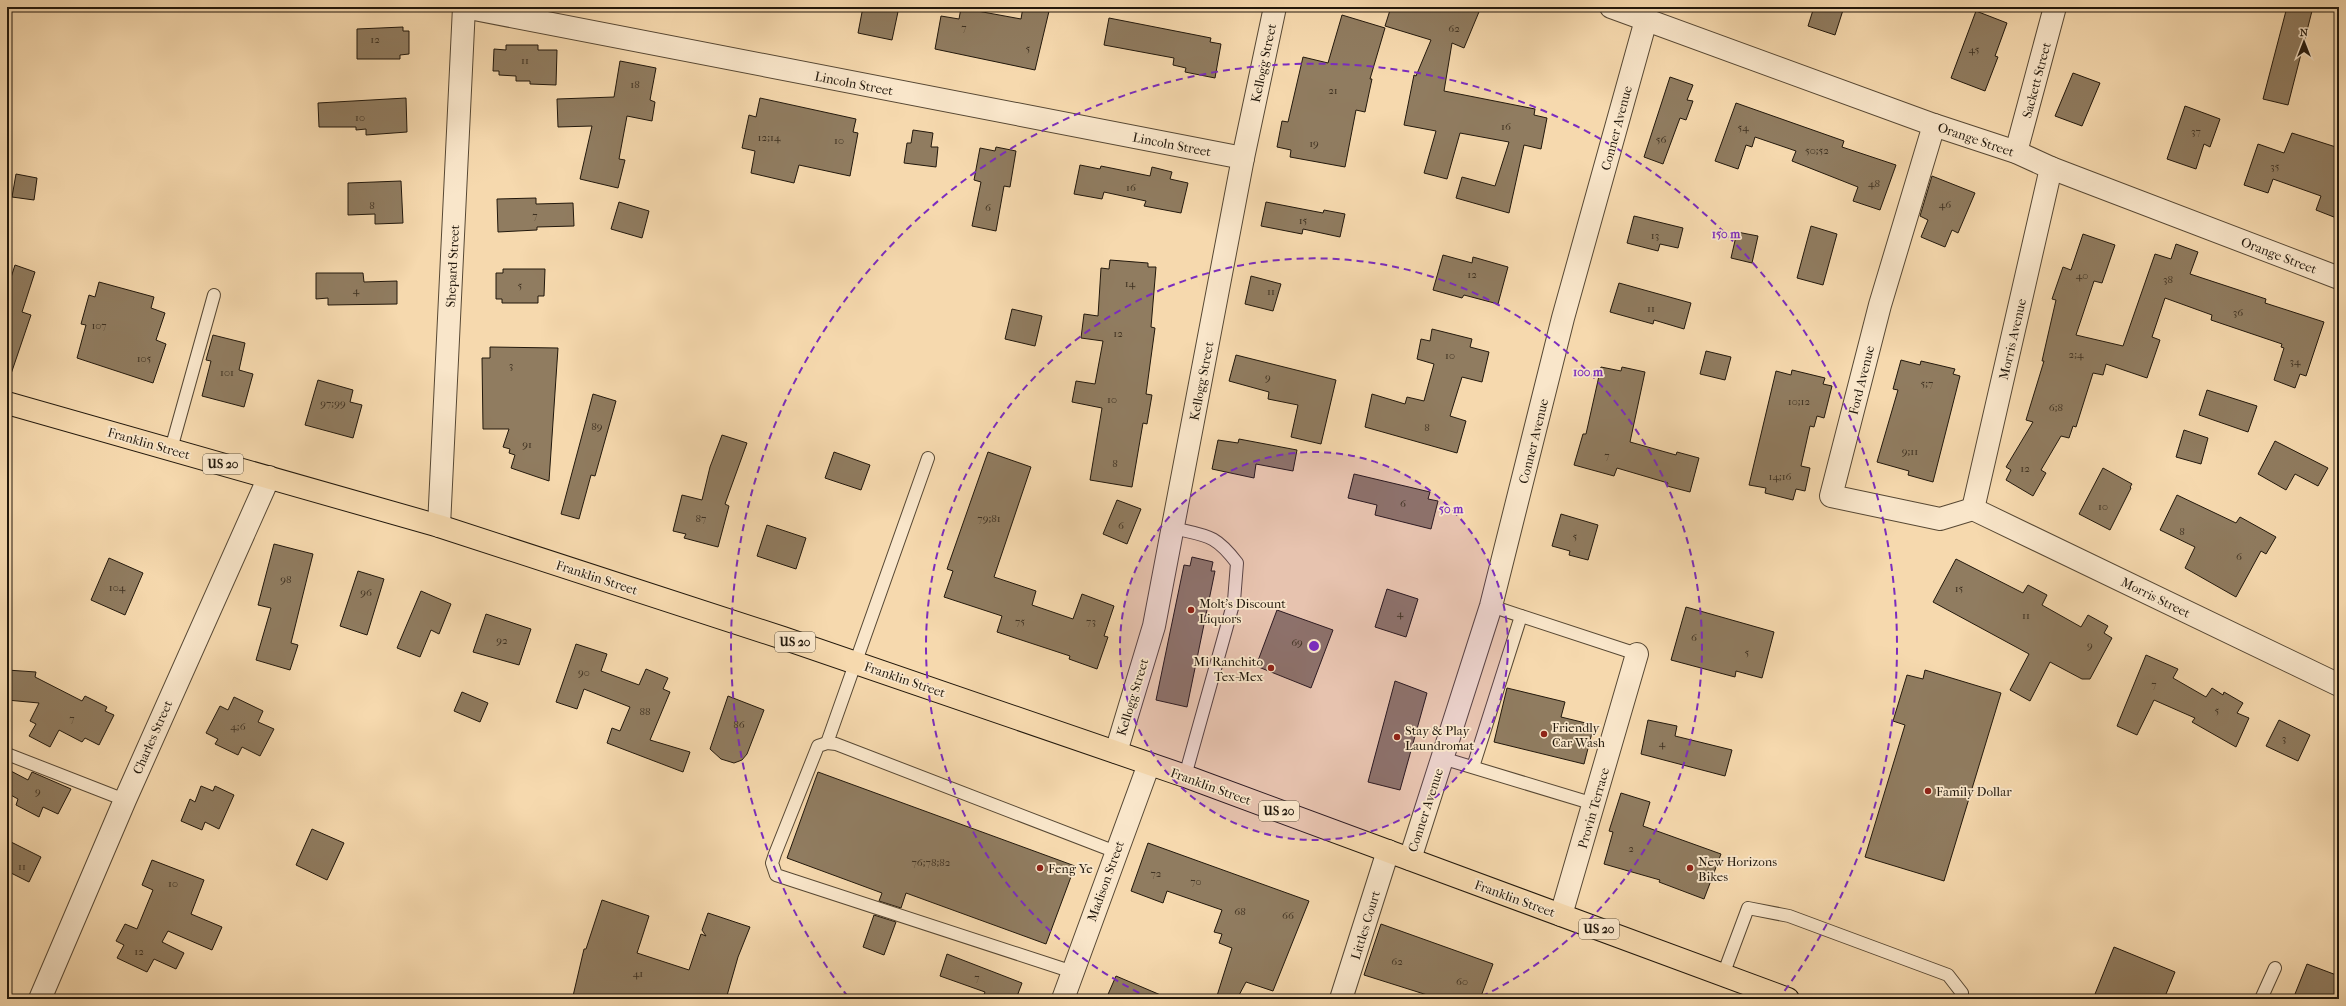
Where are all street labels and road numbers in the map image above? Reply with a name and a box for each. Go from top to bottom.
street label: Kellogg Street [1248,22,1279,104]
street label: Sackett Street [2019,40,2054,120]
street label: Lincoln Street [813,69,895,99]
street label: Conner Avenue [1598,84,1635,172]
street label: Orange Street [1936,119,2016,160]
street label: Lincoln Street [1131,130,1213,160]
street label: Shepard Street [443,224,462,308]
street label: Orange Street [2239,234,2319,277]
street label: Morris Avenue [1996,297,2029,381]
street label: Kellogg Street [1186,340,1217,422]
street label: Ford Avenue [1846,344,1877,416]
street label: Conner Avenue [1516,397,1551,485]
street label: Franklin Street [106,425,192,462]
road number: US 20 [203,454,243,474]
street label: Franklin Street [554,557,640,598]
street label: Morris Street [2119,574,2193,621]
road number: US 20 [775,632,815,652]
street label: Kellogg Street [1114,656,1151,738]
street label: Franklin Street [862,659,948,700]
street label: Charles Street [129,698,176,776]
street label: Franklin Street [1168,765,1254,808]
street label: Provin Terrace [1575,765,1612,850]
street label: Conner Avenue [1405,766,1446,854]
road number: US 20 [1259,801,1299,821]
street label: Madison Street [1084,838,1127,924]
street label: Franklin Street [1472,877,1558,920]
street label: Littles Court [1348,889,1383,961]
road number: US 20 [1579,919,1619,939]

